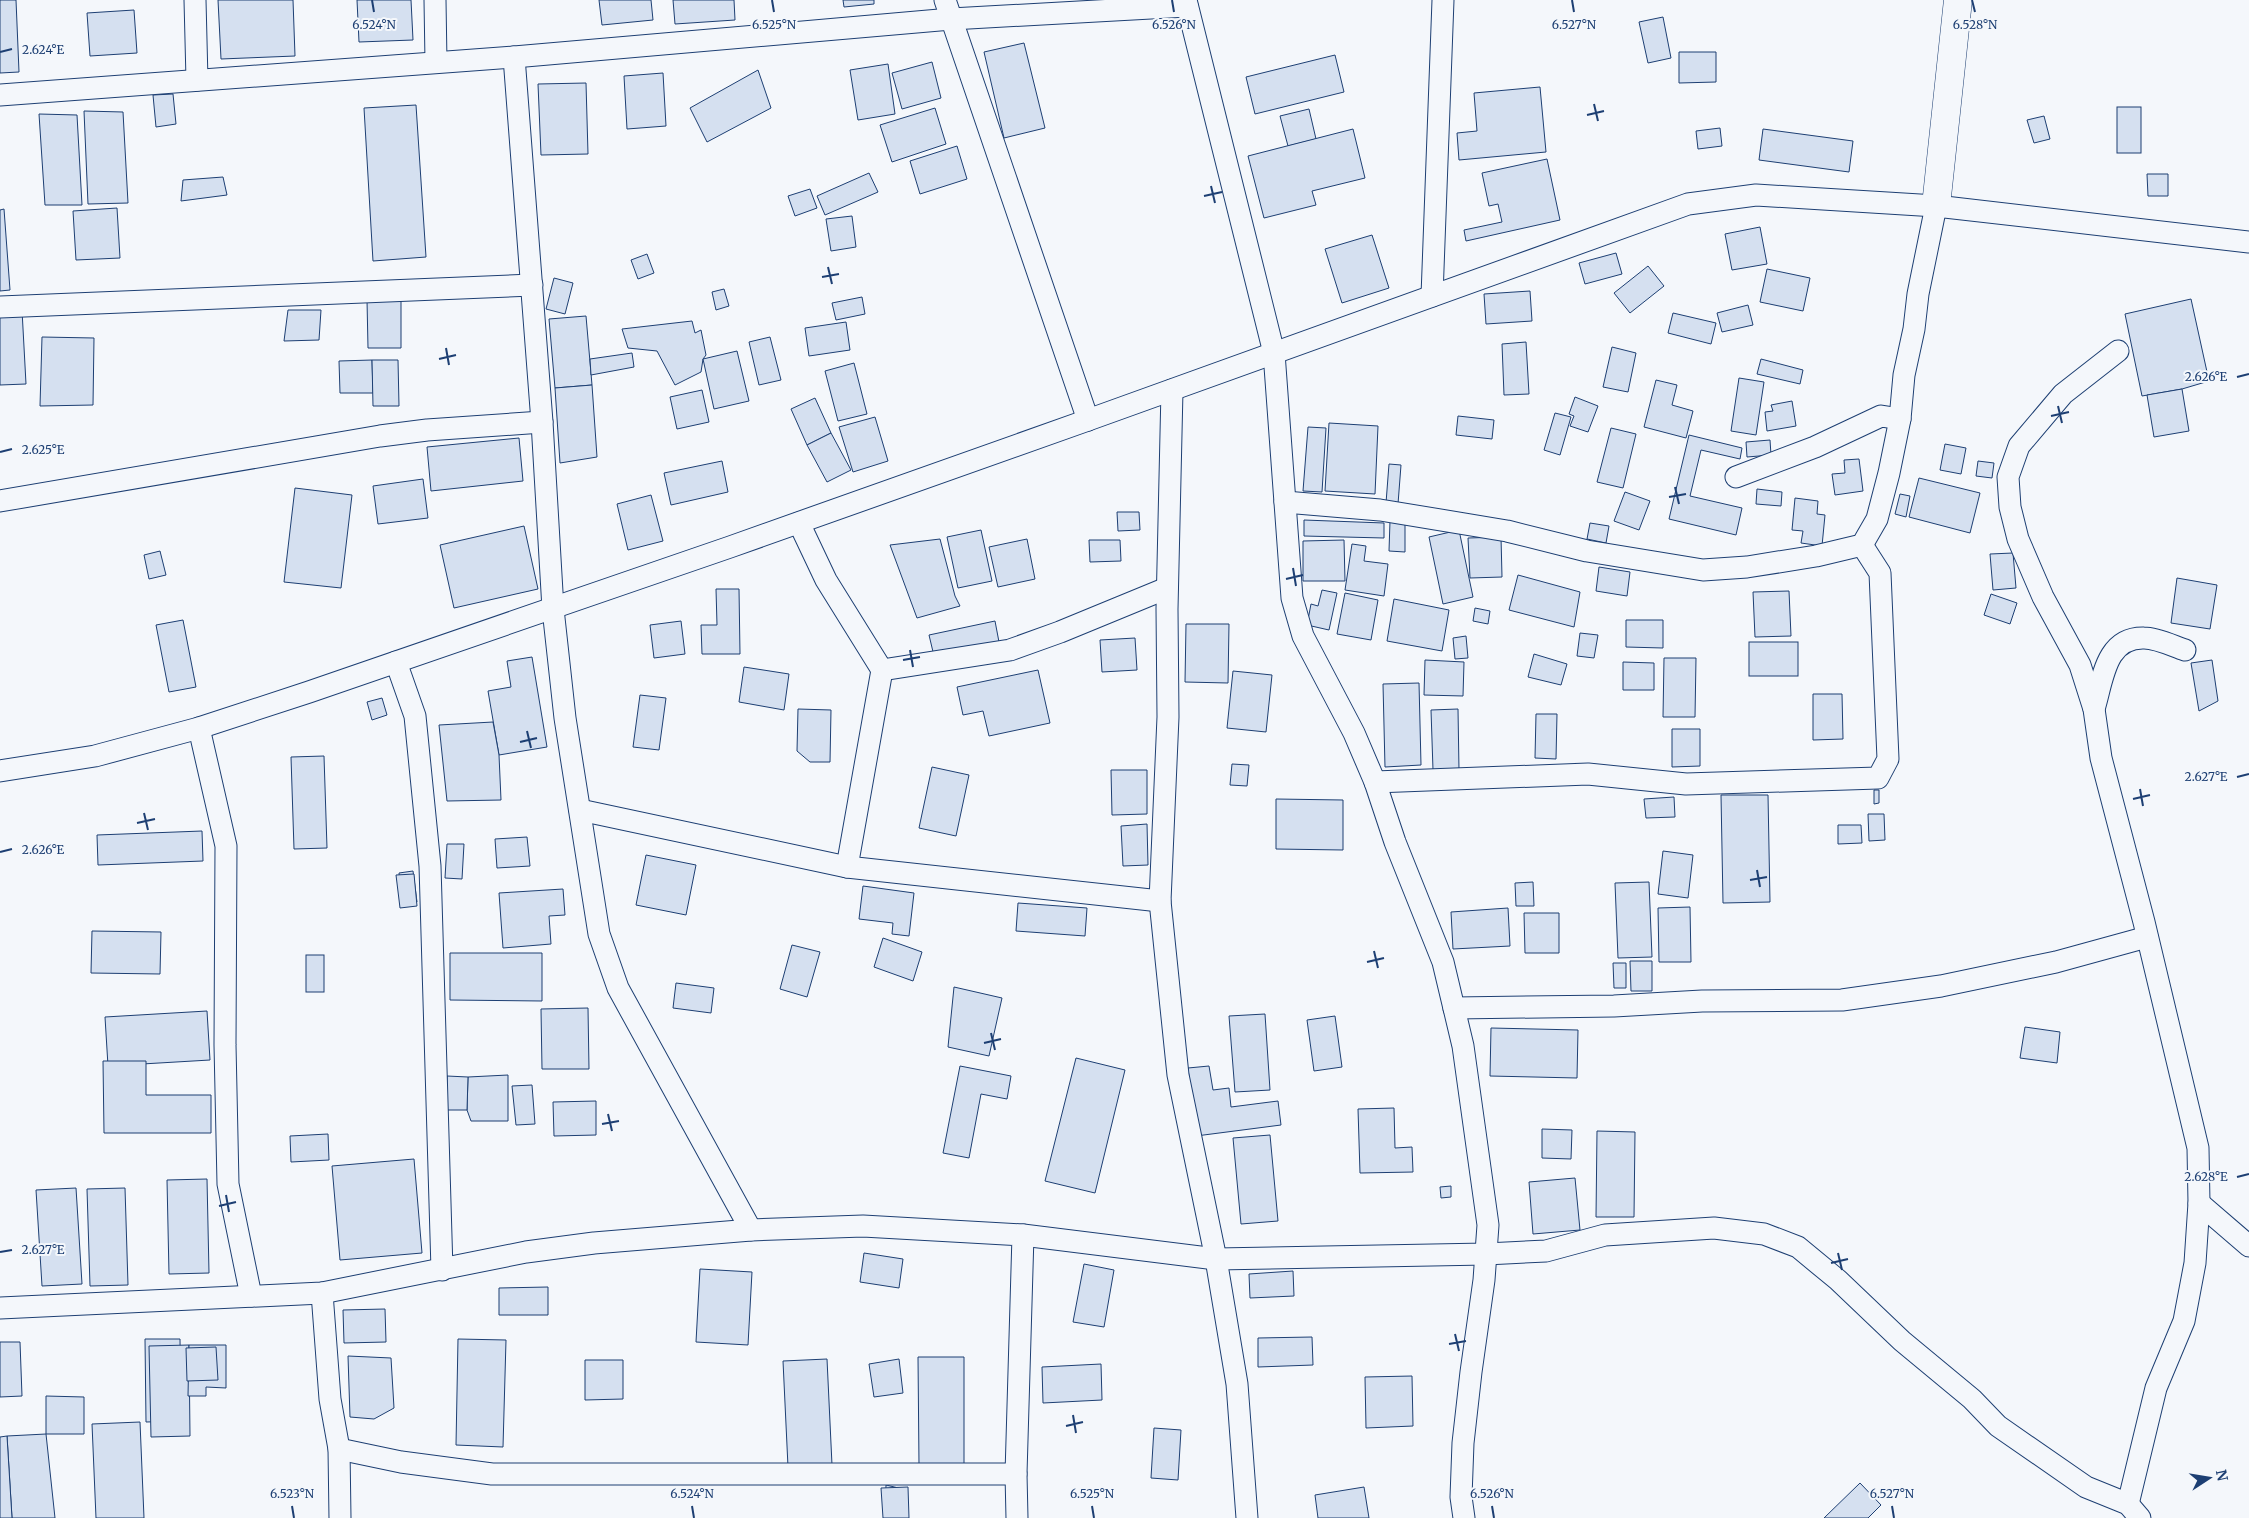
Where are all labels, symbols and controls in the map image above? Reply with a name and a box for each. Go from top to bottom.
text: 6.524°N [352,17,396,32]
text: 6.525°N [752,17,797,32]
text: 6.526°N [1152,17,1197,32]
text: 6.527°N [1552,17,1597,32]
text: 6.528°N [1953,17,1998,32]
text: 2.624°E [22,42,64,57]
text: 2.626°E [2185,369,2228,384]
text: 2.625°E [22,442,65,457]
text: 2.627°E [2185,769,2228,784]
text: 2.626°E [22,842,65,857]
text: 2.628°E [2184,1169,2228,1184]
text: 2.627°E [22,1242,65,1257]
north arrow [2184,1453,2234,1503]
text: N [2212,1468,2232,1483]
text: 6.523°N [270,1486,315,1501]
text: 6.524°N [670,1486,714,1501]
text: 6.525°N [1070,1486,1115,1501]
text: 6.526°N [1470,1486,1515,1501]
text: 6.527°N [1870,1486,1915,1501]

